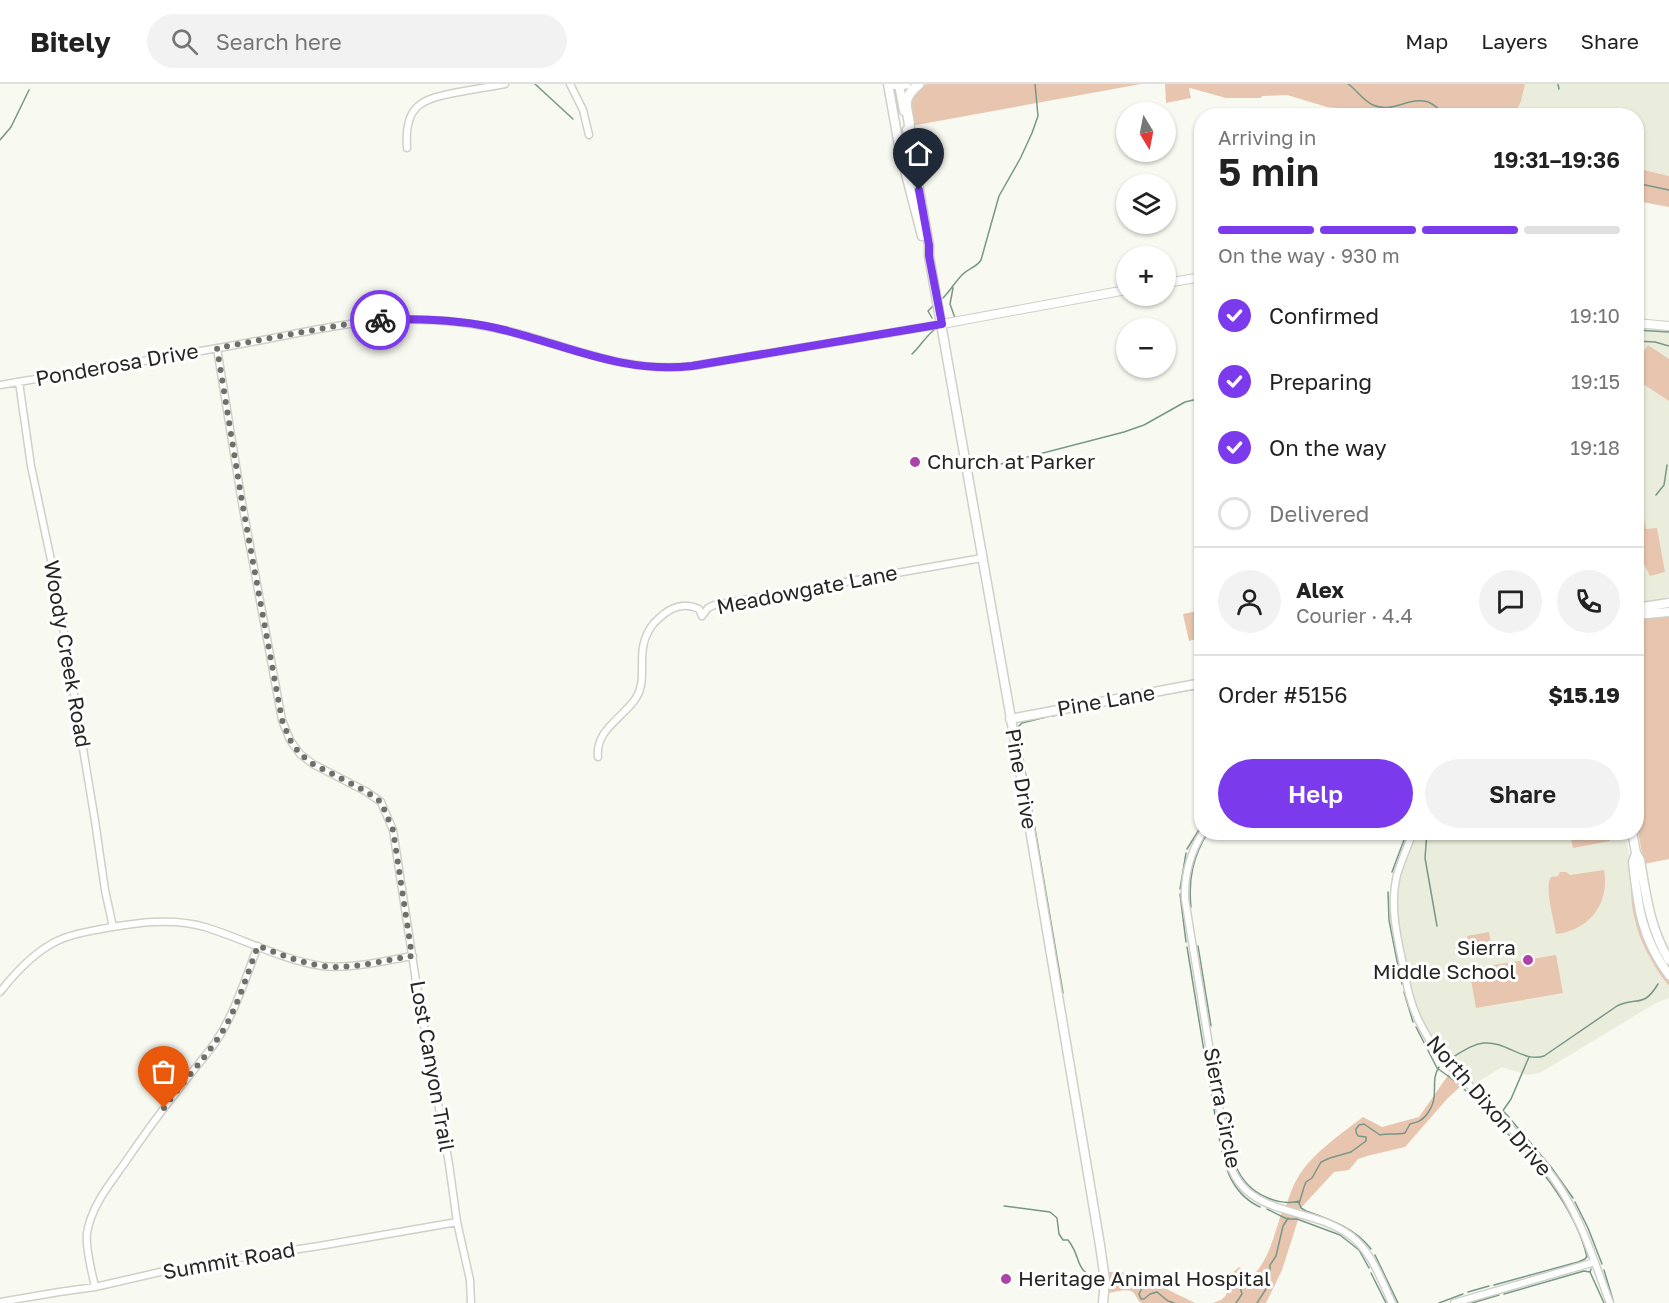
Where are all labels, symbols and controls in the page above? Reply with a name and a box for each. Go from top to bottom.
search box [147,14,567,68]
text: Bitely [30,25,111,58]
icon: search [168,25,201,58]
text: Search here [216,28,342,55]
text: Map [1405,28,1448,54]
text: Layers [1481,28,1548,54]
text: Share [1581,28,1639,54]
north arrow [1116,102,1176,162]
map controls [1116,102,1176,378]
text: Arriving in [1218,125,1316,149]
pin [893,128,944,190]
icon: home [902,137,935,170]
text: 19:31–19:36 [1494,146,1620,173]
text: 5 min [1218,148,1319,195]
button: layers [1116,174,1176,234]
text: On the way · 930 m [1218,243,1400,267]
button: + [1116,246,1176,306]
courier [350,290,410,350]
icon: check [1218,299,1251,332]
text: Confirmed [1269,302,1379,329]
text: 19:10 [1570,303,1620,327]
icon: bike [364,304,397,337]
button: − [1116,318,1176,378]
street label: Ponderosa Drive [33,337,200,391]
icon: check [1218,365,1251,398]
text: Preparing [1269,368,1372,395]
text: 19:15 [1571,369,1620,393]
icon: check [1218,431,1251,464]
text: On the way [1269,434,1387,461]
text: 19:18 [1570,435,1620,459]
place label: Church at Parker [927,448,1095,474]
marker: Church at Parker [908,455,922,469]
text: Delivered [1269,500,1369,527]
street label: Woody Creek Road [39,558,97,749]
street label: Meadowgate Lane [714,559,899,619]
button: person [1218,570,1281,633]
button: chat [1479,570,1542,633]
button: phone [1557,570,1620,633]
text: Alex [1296,576,1344,603]
text: Courier · 4.4 [1296,603,1413,627]
street label: Pine Lane [1055,679,1157,721]
text: Order #5156 [1218,681,1347,708]
text: $15.19 [1548,681,1620,708]
street label: Pine Drive [1000,726,1044,831]
button: Help [1218,759,1413,828]
button: Share [1425,759,1620,828]
place label: Sierra Middle School [1373,934,1516,984]
marker: Sierra Middle School [1521,953,1535,967]
street label: Lost Canyon Trail [405,978,461,1153]
street label: North Dixon Drive [1422,1030,1558,1181]
street label: Sierra Circle [1199,1045,1247,1170]
pin [138,1046,189,1108]
icon: bag [147,1055,180,1088]
street label: Summit Road [161,1236,297,1284]
place label: Heritage Animal Hospital [1018,1265,1271,1291]
marker: Heritage Animal Hospital [999,1272,1013,1286]

